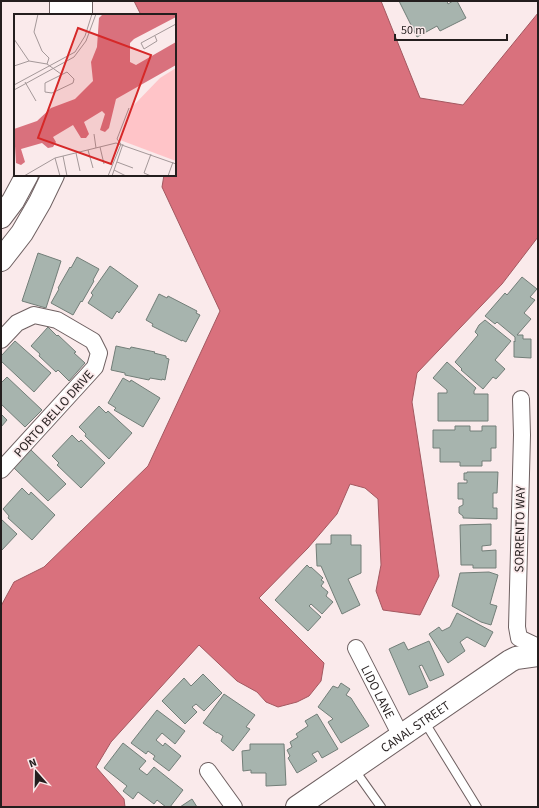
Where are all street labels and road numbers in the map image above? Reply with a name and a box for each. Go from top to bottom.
street label: PORTO BELLO DRIVE [10,366,98,461]
street label: SORRENTO WAY [510,485,530,573]
street label: LIDO LANE [356,662,399,722]
street label: CANAL STREET [377,697,454,757]

